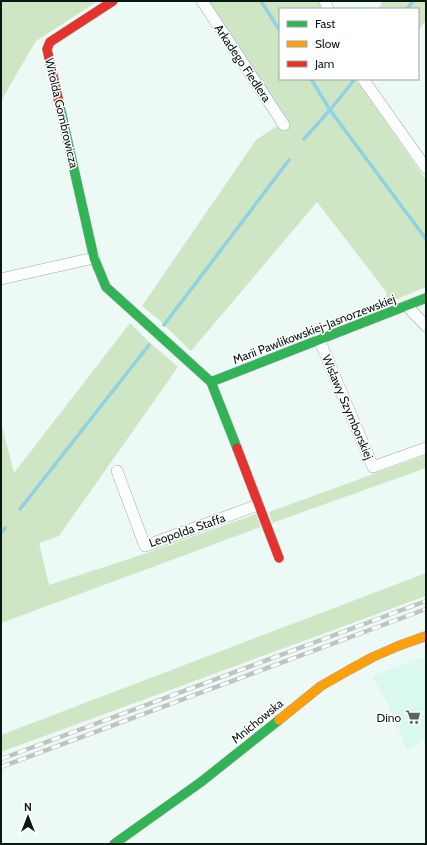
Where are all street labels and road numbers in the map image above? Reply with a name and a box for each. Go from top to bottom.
street label: Arkadego Fiedlera [212,21,275,105]
street label: Witolda Gombrowicza [42,57,82,170]
street label: Marii Pawlikowskiej-Jasnorzewskiej [230,291,398,367]
street label: Wisławy Szymborskiej [319,352,377,462]
street label: Leopolda Staffa [147,510,228,550]
street label: Mnichowska [228,695,286,746]

